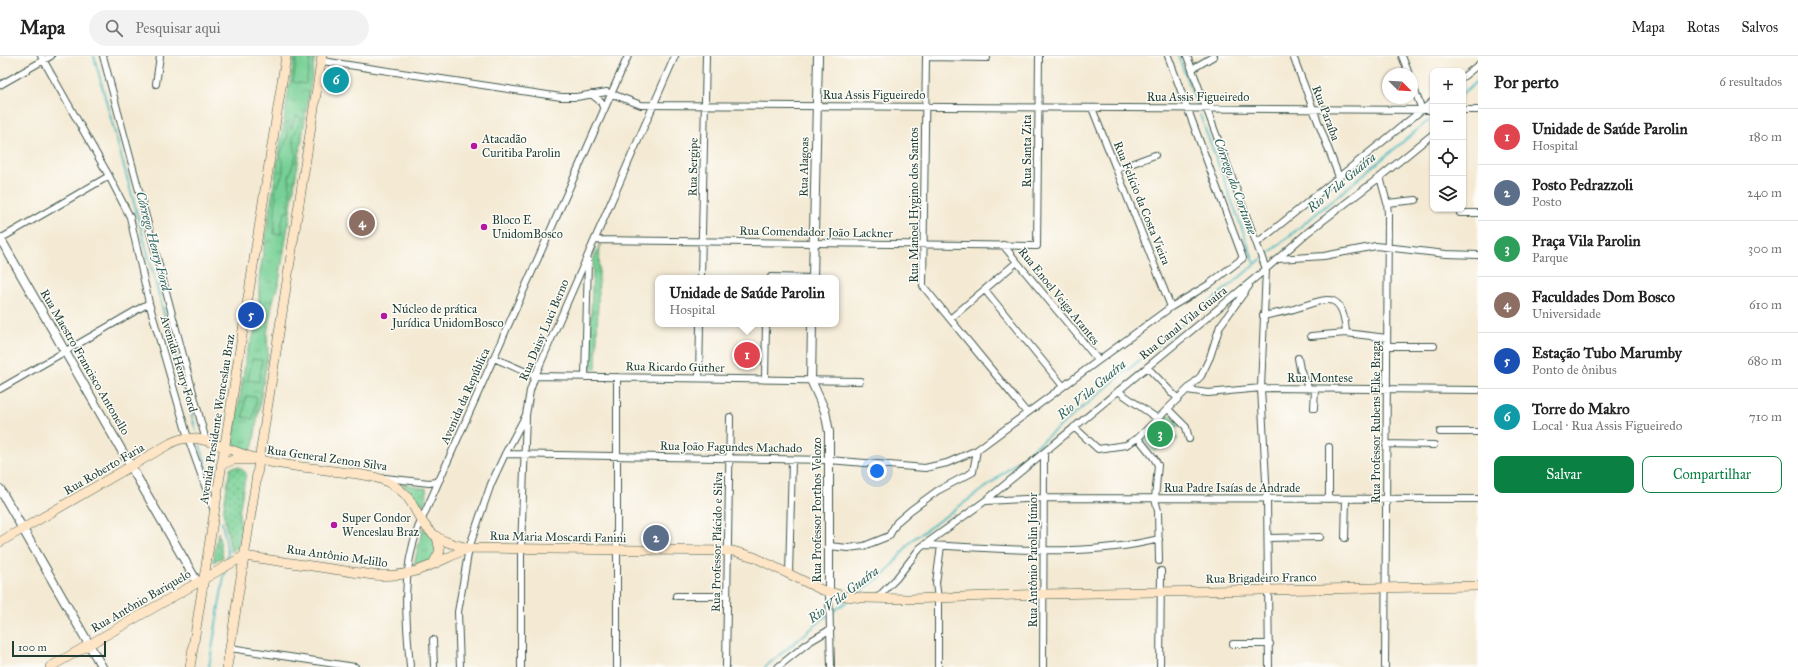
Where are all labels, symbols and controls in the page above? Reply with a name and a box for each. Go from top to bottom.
search box [89,10,369,46]
text: Mapa [20,16,65,39]
icon: search [103,17,125,39]
text: Pesquisar aqui [135,19,221,37]
text: Mapa [1631,19,1665,36]
text: Rotas [1687,19,1720,36]
text: Salvos [1742,19,1778,36]
pin: 6 [323,65,349,95]
north arrow [1382,68,1418,104]
map controls [1430,68,1466,212]
button: + [1430,68,1466,104]
text: Por perto [1494,72,1559,93]
text: 6 resultados [1719,74,1782,90]
street label: Rua Paraíba [1309,83,1343,143]
street label: Rua Assis Figueiredo [823,88,925,103]
street label: Rua Assis Figueiredo [1147,90,1249,105]
button: − [1430,104,1466,140]
street label: Rua Santa Zita [1020,114,1034,187]
text: Unidade de Saúde Parolin [1532,120,1688,138]
street label: Rua Manoel Hygino dos Santos [907,127,922,283]
text: 1 [1504,129,1510,145]
text: 180 m [1749,129,1782,145]
place label: Atacadão Curitiba Parolin [481,132,561,160]
water label: Córrego do Cortume [1210,136,1260,238]
street label: Rua Alagoas [796,137,813,197]
street label: Rua Sergipe [685,138,702,196]
text: Hospital [1532,138,1578,154]
street label: Rua Felício da Costa Vieira [1111,139,1174,268]
button: locate [1430,140,1466,176]
marker: Atacadão Curitiba Parolin [469,141,479,151]
water label: Rio Vila Guaíra [1303,149,1379,217]
button: layers [1430,176,1466,212]
text: Posto Pedrazzoli [1532,176,1633,194]
text: 2 [1504,185,1510,201]
text: 240 m [1747,185,1782,201]
water label: Córrego Henry Ford [132,190,174,294]
text: Posto [1532,194,1562,210]
pin: 4 [349,208,375,238]
place label: Bloco E UnidomBosco [492,213,563,241]
marker: Bloco E UnidomBosco [479,222,489,232]
street label: Rua Comendador João Lackner [739,224,893,241]
text: Praça Vila Parolin [1532,232,1641,250]
text: 3 [1504,241,1510,257]
text: 300 m [1748,241,1782,257]
street label: Rua Enoel Veiga Arantes [1015,244,1103,348]
text: Parque [1532,250,1568,266]
popup [655,275,839,327]
street label: Rua Daisy Luci Berno [516,277,572,383]
street label: Rua Canal Vila Guaíra [1136,283,1230,363]
text: Unidade de Saúde Parolin [669,284,825,302]
street label: Rua Maestro Francisco Antonello [38,287,132,437]
text: Faculdades Dom Bosco [1532,288,1675,306]
text: 4 [1503,297,1511,313]
text: 610 m [1749,297,1782,313]
pin: 5 [238,300,264,330]
place label: Núcleo de prática Jurídica UnidomBosco [390,302,504,331]
text: Hospital [669,302,715,318]
text: Universidade [1532,306,1601,322]
marker: Núcleo de prática Jurídica UnidomBosco [379,311,389,321]
street label: Avenida Henry Ford [157,313,200,414]
street label: Avenida Presidente Wenceslau Braz [196,333,237,506]
pin: 1 [734,340,760,370]
street label: Rua Professor Rubens Elke Braga [1369,340,1384,503]
text: Estação Tubo Marumby [1532,344,1682,362]
street label: Avenida da República [437,345,493,447]
text: 5 [1504,353,1510,369]
text: 680 m [1747,353,1782,369]
water label: Rio Vila Guaíra [1053,356,1129,424]
street label: Rua Ricardo Güther [625,359,725,375]
text: Ponto de ônibus [1532,362,1617,378]
street label: Rua Montese [1287,371,1353,385]
text: Torre do Makro [1532,400,1630,418]
text: 6 [1504,409,1510,425]
text: 710 m [1749,409,1782,425]
text: Local · Rua Assis Figueiredo [1532,418,1682,434]
pin: 3 [1147,419,1173,449]
street label: Rua Professor Porthos Velozo [810,437,824,583]
street label: Rua João Fagundes Machado [660,439,802,456]
street label: Rua Roberto Faria [61,440,148,498]
street label: Rua General Zenon Silva [266,443,389,474]
button: Salvar [1494,456,1634,493]
button: Compartilhar [1642,456,1782,493]
your location [867,461,887,481]
street label: Rua Professor Plácido e Silva [709,471,725,612]
street label: Rua Padre Isaías de Andrade [1164,481,1300,495]
street label: Rua Antônio Parolin Júnior [1026,492,1041,627]
place label: Super Condor Wenceslau Braz [342,511,420,539]
marker: Super Condor Wenceslau Braz [329,520,339,530]
pin: 2 [643,523,669,553]
street label: Rua Maria Moscardi Fanini [490,529,627,545]
street label: Rua Antônio Melillo [285,542,389,570]
water label: Rio Vila Guaíra [804,563,882,627]
street label: Rua Antônio Bariquelo [89,567,194,636]
street label: Rua Brigadeiro Franco [1205,570,1317,587]
scale bar [12,639,106,658]
text: 100 m [18,641,47,654]

